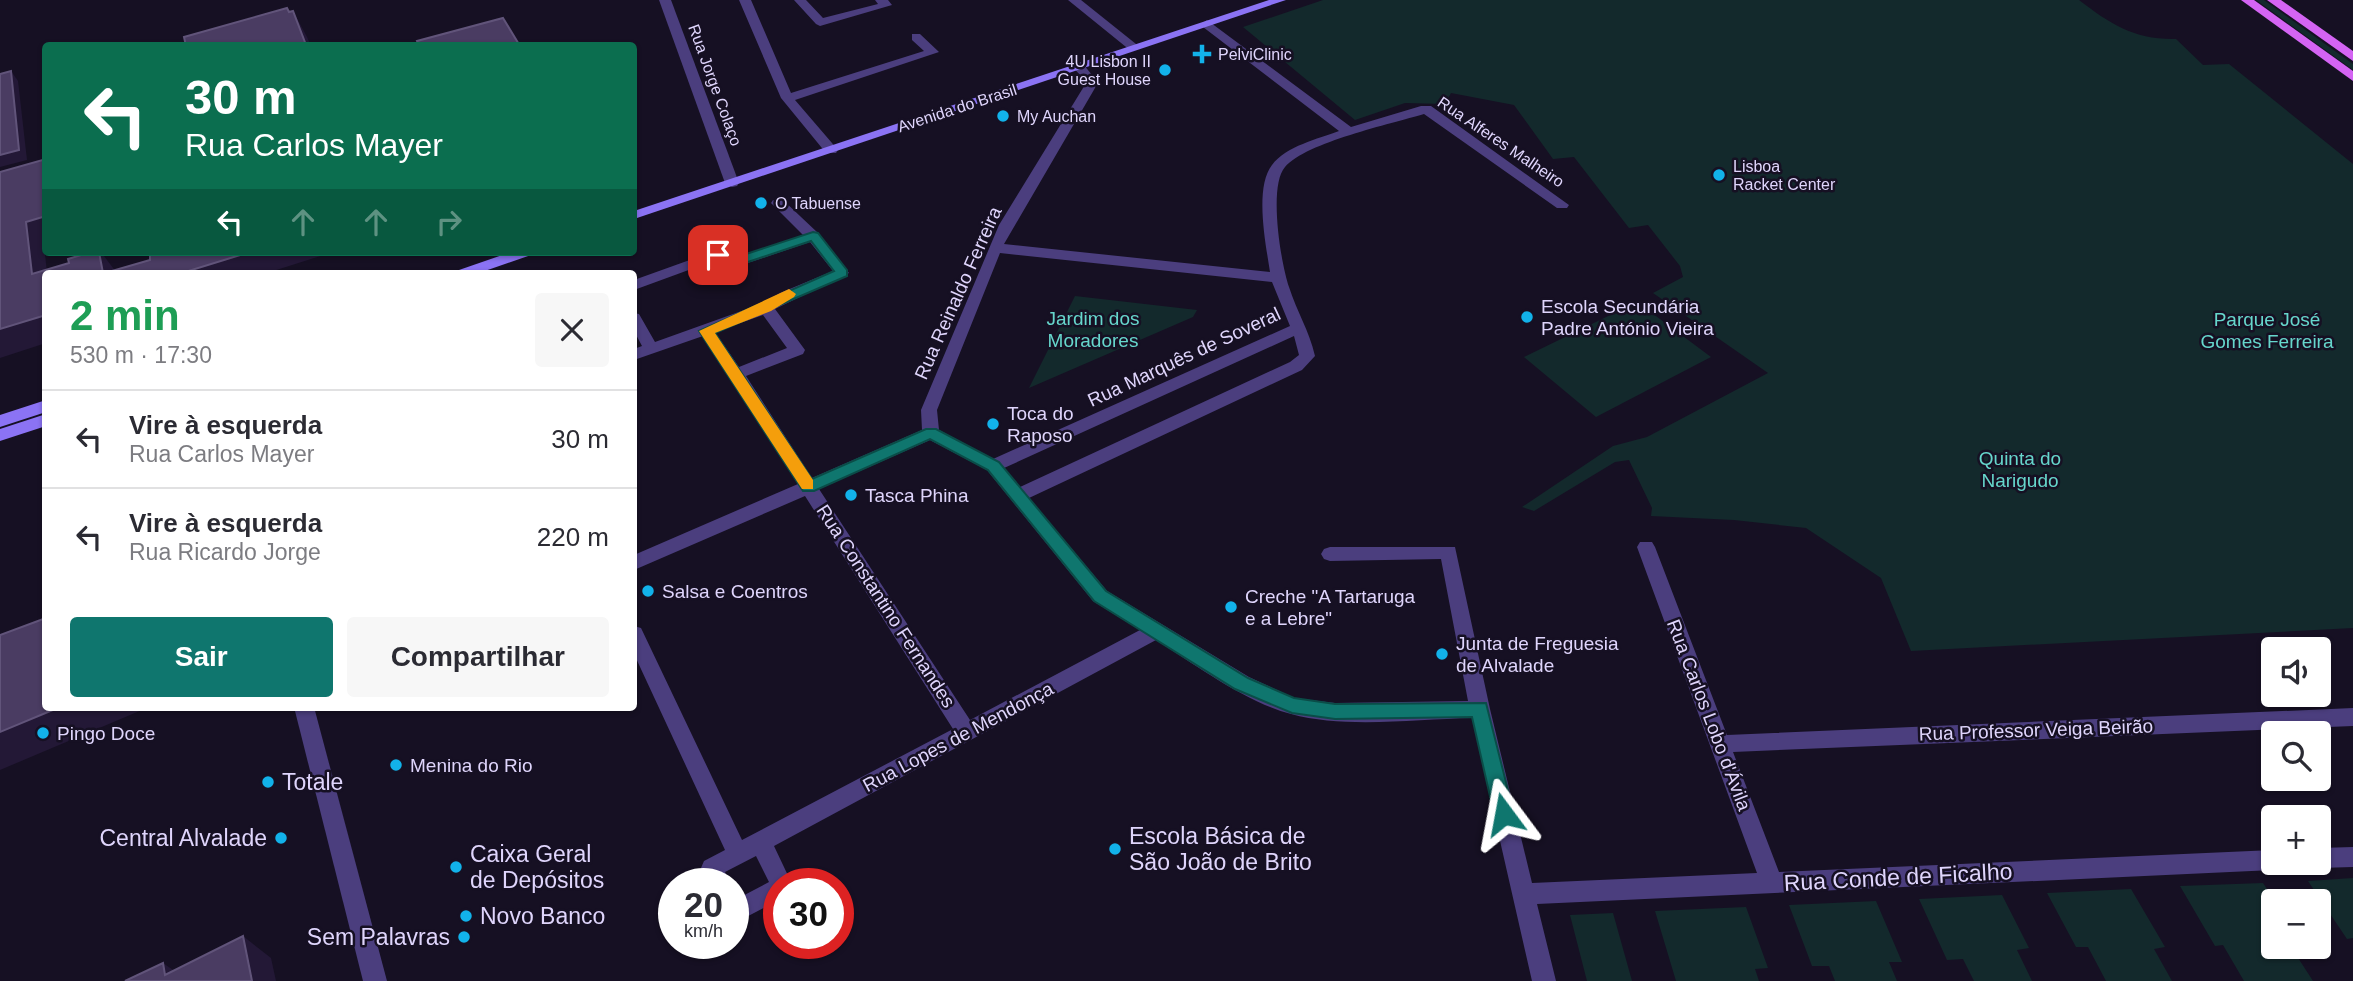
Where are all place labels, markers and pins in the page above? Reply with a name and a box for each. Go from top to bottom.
marker: PelviClinic [1192,44,1212,64]
place label: PelviClinic [1218,46,1292,63]
place label: 4U Lisbon II Guest House [1058,53,1151,88]
marker: 4U Lisbon II Guest House [1157,62,1173,78]
marker: My Auchan [995,108,1011,124]
place label: My Auchan [1017,108,1096,125]
place label: Lisboa Racket Center [1733,158,1836,193]
marker: Lisboa Racket Center [1711,167,1727,183]
marker: O Tabuense [753,195,769,211]
place label: O Tabuense [775,195,861,212]
pin [688,225,748,285]
place label: Escola Secundária Padre António Vieira [1541,296,1714,339]
marker: Escola Secundária Padre António Vieira [1519,309,1535,325]
place label: Toca do Raposo [1007,403,1074,446]
marker: Toca do Raposo [985,416,1001,432]
place label: Tasca Phina [865,485,969,506]
marker: Tasca Phina [843,487,859,503]
place label: Salsa e Coentros [662,581,808,602]
marker: Salsa e Coentros [640,583,656,599]
place label: Creche "A Tartaruga e a Lebre" [1245,586,1416,629]
marker: Creche "A Tartaruga e a Lebre" [1223,599,1239,615]
place label: Junta de Freguesia de Alvalade [1456,633,1619,676]
marker: Junta de Freguesia de Alvalade [1434,646,1450,662]
place label: Pingo Doce [57,723,155,744]
marker: Pingo Doce [35,725,51,741]
place label: Menina do Rio [410,755,533,776]
marker: Menina do Rio [388,757,404,773]
place label: Totale [282,769,343,795]
marker: Totale [260,774,276,790]
place label: Escola Básica de São João de Brito [1129,823,1312,875]
place label: Central Alvalade [100,825,267,851]
marker: Central Alvalade [273,830,289,846]
place label: Caixa Geral de Depósitos [470,841,604,893]
marker: Escola Básica de São João de Brito [1107,841,1123,857]
marker: Caixa Geral de Depósitos [448,859,464,875]
place label: Novo Banco [480,903,605,929]
marker: Novo Banco [458,908,474,924]
place label: Sem Palavras [307,924,450,950]
marker: Sem Palavras [456,929,472,945]

